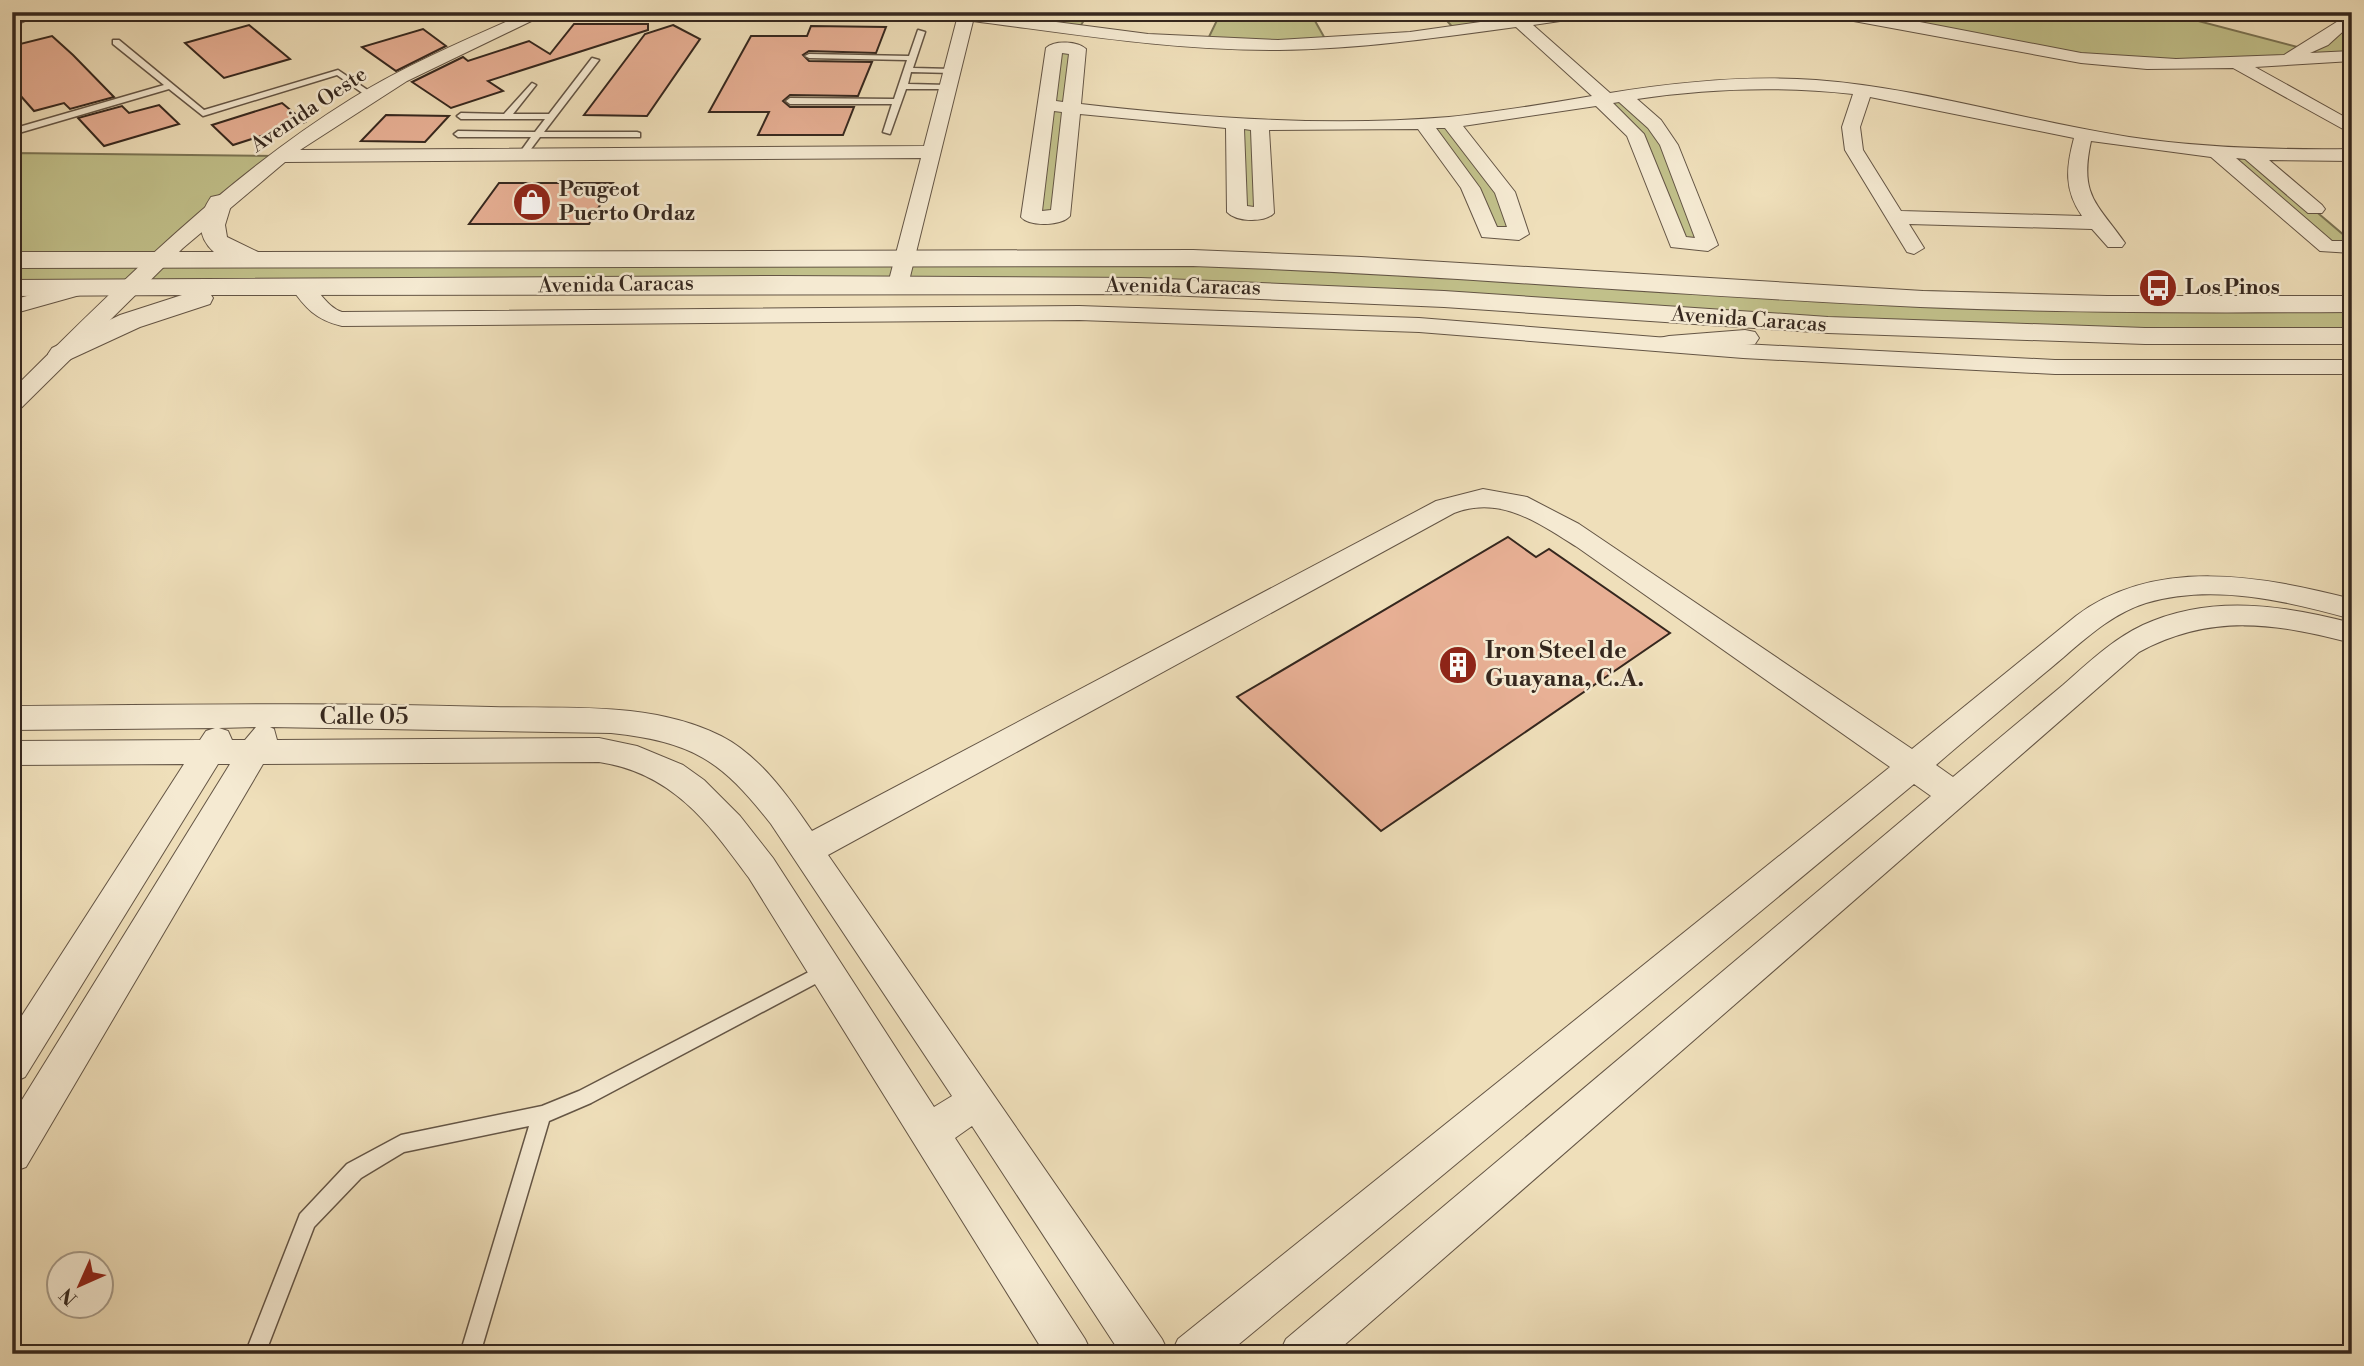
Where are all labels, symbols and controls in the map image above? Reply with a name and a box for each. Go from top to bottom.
street label: Avenida Oeste [245,62,372,159]
place label: Peugeot Puerto Ordaz [559,177,695,227]
shop icon: Peugeot Puerto Ordaz [511,181,553,223]
bus stop icon: Los Pinos [2137,267,2179,309]
street label: Avenida Caracas [537,271,694,299]
street label: Avenida Caracas [1104,273,1261,301]
place label: Los Pinos [2185,275,2280,301]
street label: Avenida Caracas [1670,302,1827,338]
place label: Iron Steel de Guayana, C.A. [1485,636,1644,694]
building icon: Iron Steel de Guayana, C.A. [1437,644,1479,686]
street label: Calle 05 [319,702,409,732]
north arrow [46,1250,116,1320]
text: N [55,1283,82,1310]

